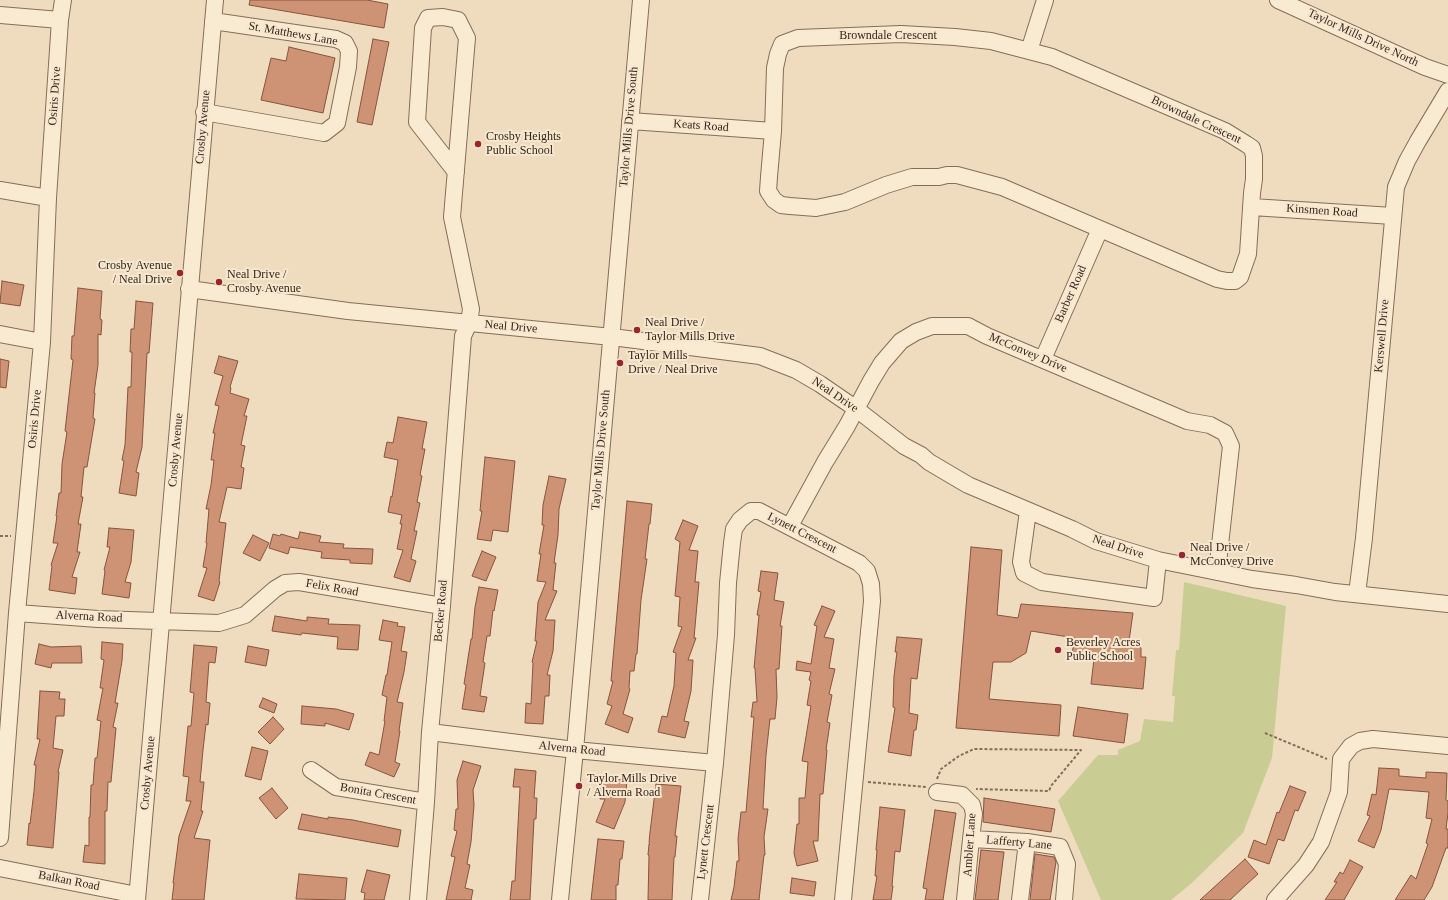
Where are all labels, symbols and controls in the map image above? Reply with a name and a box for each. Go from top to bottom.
street label: Taylor Mills Drive North [1305,6,1421,70]
street label: St. Matthews Lane [247,19,339,49]
street label: Browndale Crescent [839,29,937,43]
street label: Osiris Drive [46,66,64,126]
street label: Taylor Mills Drive South [617,66,641,188]
street label: Crosby Avenue [193,89,213,165]
street label: Browndale Crescent [1149,93,1243,147]
street label: Keats Road [673,117,729,135]
place label: Crosby Heights Public School [486,130,561,158]
marker: Crosby Heights Public School [473,139,483,149]
street label: Kinsmen Road [1286,201,1358,221]
place label: Crosby Avenue / Neal Drive [98,259,172,287]
street label: Barber Road [1052,263,1090,325]
marker: Crosby Avenue / Neal Drive [175,268,185,278]
place label: Neal Drive / Crosby Avenue [227,268,301,296]
marker: Neal Drive / Crosby Avenue [214,277,224,287]
street label: Kerswell Drive [1372,299,1392,373]
place label: Neal Drive / Taylor Mills Drive [645,316,735,344]
street label: Neal Drive [484,318,538,336]
marker: Neal Drive / Taylor Mills Drive [632,325,642,335]
street label: McConvey Drive [987,330,1069,376]
place label: Taylor Mills Drive / Neal Drive [628,349,718,377]
marker: Taylor Mills Drive / Neal Drive [615,358,625,368]
street label: Neal Drive [809,374,861,416]
street label: Osiris Drive [25,389,45,449]
street label: Taylor Mills Drive South [589,389,613,511]
street label: Crosby Avenue [166,412,186,488]
street label: Lynett Crescent [765,509,839,557]
street label: Neal Drive [1091,532,1145,562]
place label: Neal Drive / McConvey Drive [1190,541,1274,569]
marker: Neal Drive / McConvey Drive [1177,550,1187,560]
street label: Felix Road [305,576,359,600]
street label: Becker Road [431,579,451,643]
street label: Alverna Road [55,608,123,626]
place label: Beverley Acres Public School [1066,636,1140,664]
marker: Beverley Acres Public School [1053,645,1063,655]
street label: Crosby Avenue [138,735,158,811]
street label: Alverna Road [538,738,606,760]
place label: Taylor Mills Drive / Alverna Road [587,772,677,800]
street label: Bonita Crescent [339,780,417,808]
marker: Taylor Mills Drive / Alverna Road [574,781,584,791]
street label: Lynett Crescent [694,804,718,880]
street label: Ambler Lane [961,813,979,877]
street label: Lafferty Lane [985,833,1053,853]
street label: Balkan Road [37,868,101,894]

